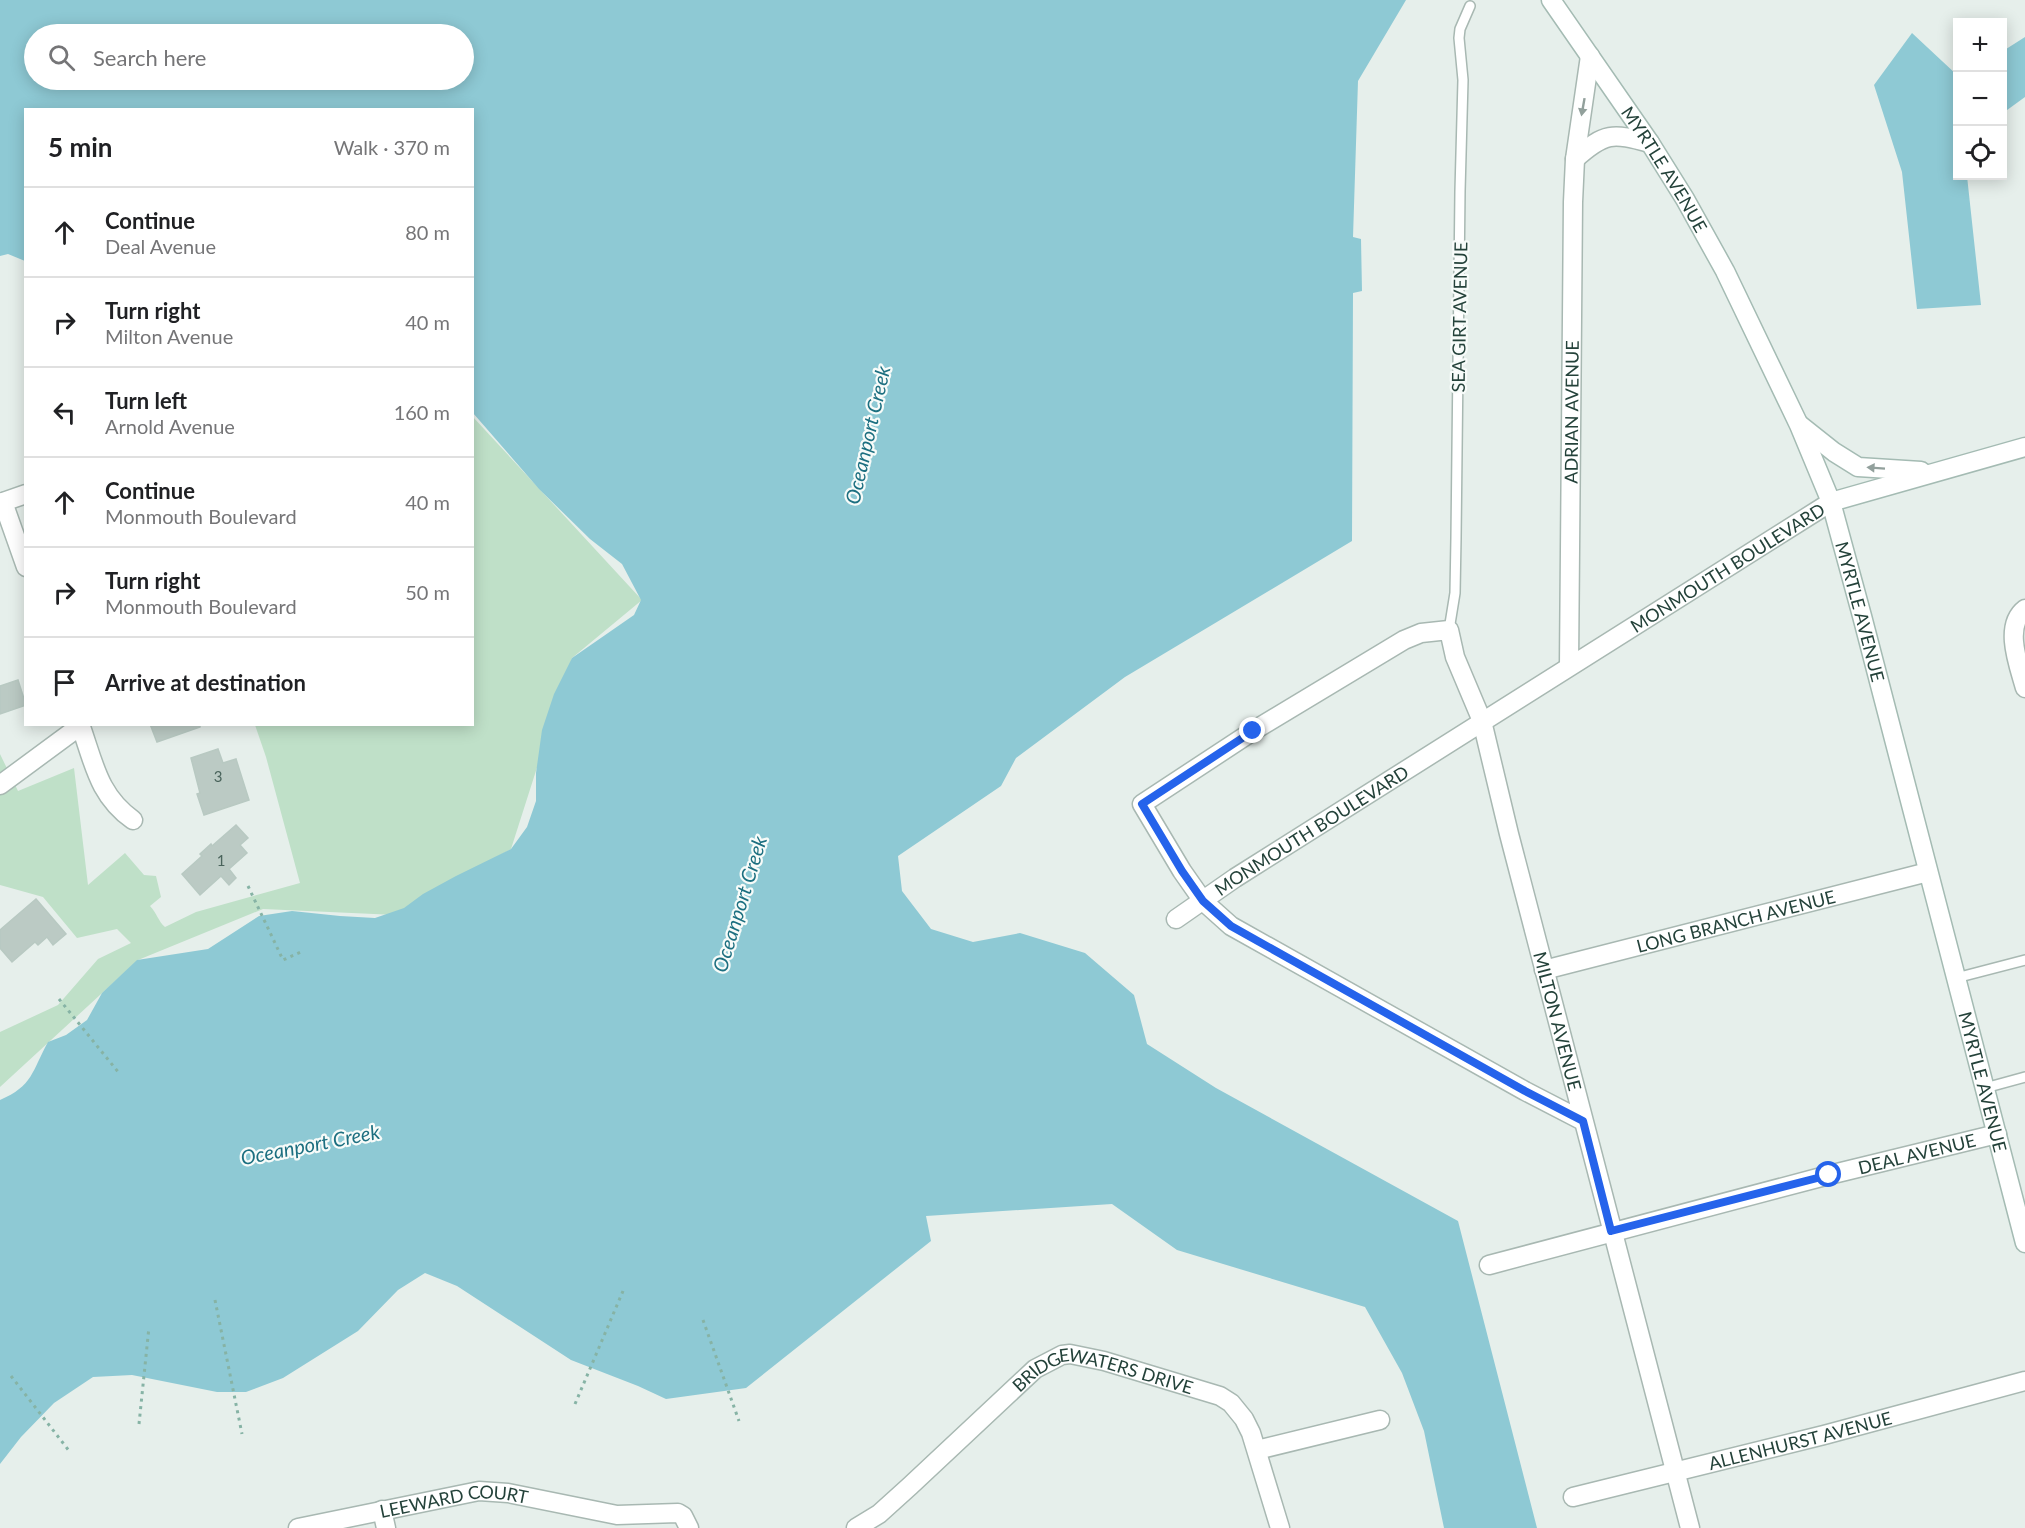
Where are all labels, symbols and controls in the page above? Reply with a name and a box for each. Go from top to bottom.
map controls [1953,18,2007,180]
button: + [1953,18,2007,72]
search box [24,24,474,90]
icon: search [45,41,78,74]
text: Search here [93,44,206,71]
button: − [1953,72,2007,126]
one-way arrow [1578,98,1587,117]
street label: MYRTLE AVENUE [1617,102,1712,236]
button: locate [1953,126,2007,180]
text: 5 min [48,131,112,163]
text: Walk · 370 m [334,135,450,159]
text: Continue [105,207,195,234]
icon: ahead [48,216,81,249]
text: 80 m [405,220,450,244]
text: Deal Avenue [105,234,216,258]
street label: SEA GIRT AVENUE [1447,241,1471,393]
text: Turn right [105,297,200,324]
icon: right [48,306,81,339]
text: 40 m [405,310,450,334]
text: Milton Avenue [105,324,233,348]
street label: ADRIAN AVENUE [1560,340,1583,484]
water label: Oceanport Creek [839,363,895,506]
text: Turn left [105,387,187,414]
icon: left [48,396,81,429]
text: 160 m [394,400,450,424]
text: Arnold Avenue [105,414,235,438]
one-way arrow [1867,463,1886,473]
text: Continue [105,477,195,504]
icon: ahead [48,486,81,519]
text: 40 m [405,490,450,514]
street label: MONMOUTH BOULEVARD [1626,498,1829,637]
text: Monmouth Boulevard [105,504,297,528]
street label: MYRTLE AVENUE [1831,539,1890,684]
text: Turn right [105,567,200,594]
icon: right [48,576,81,609]
text: 50 m [405,580,450,604]
text: Monmouth Boulevard [105,594,297,618]
icon: arrive [48,666,81,699]
text: Arrive at destination [105,669,306,696]
route end [1239,717,1265,743]
street label: MONMOUTH BOULEVARD [1210,760,1413,900]
house number: 3 [214,767,222,785]
water label: Oceanport Creek [707,833,771,975]
house number: 1 [217,851,225,869]
street label: LONG BRANCH AVENUE [1634,885,1838,957]
street label: MILTON AVENUE [1529,949,1586,1093]
street label: MYRTLE AVENUE [1954,1009,2012,1154]
water label: Oceanport Creek [238,1119,382,1169]
street label: DEAL AVENUE [1856,1129,1978,1179]
route start [1815,1161,1841,1187]
text: BRIDGEWATERS DRIVE [1007,1343,1196,1398]
street label: BRIDGEWATERS DRIVE [1008,1380,1202,1404]
street label: ALLENHURST AVENUE [1706,1406,1894,1474]
street label: LEEWARD COURT [378,1480,531,1522]

